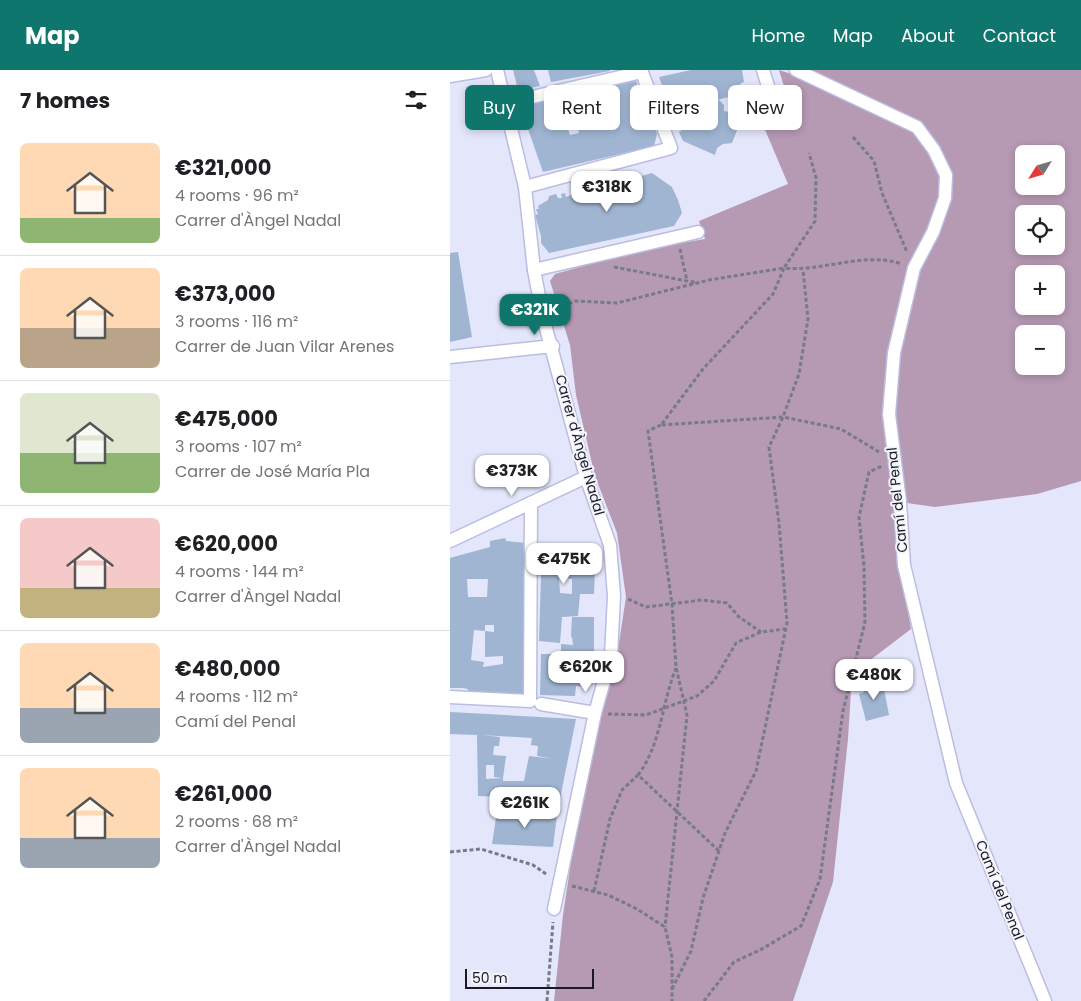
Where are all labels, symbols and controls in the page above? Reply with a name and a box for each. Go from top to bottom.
text: Map [25,19,80,52]
text: Home [751,23,805,48]
text: Map [833,23,873,48]
text: About [901,23,955,48]
text: Contact [983,23,1056,48]
chip: Buy [465,85,534,130]
chip: Rent [544,85,620,130]
chip: Filters [630,85,718,130]
chip: New [728,85,802,130]
text: 7 homes [20,86,110,115]
icon: filters [402,86,430,114]
north arrow [1015,145,1065,195]
map controls [1015,145,1065,375]
text: €321,000 [175,153,271,182]
icon: home [60,163,120,223]
pin: €318K [572,170,642,213]
text: €318K [582,175,632,198]
text: 4 rooms · 96 m² [175,184,299,207]
button: locate [1015,205,1065,255]
text: Carrer d'Àngel Nadal [175,209,341,232]
button: + [1015,265,1065,315]
text: €373,000 [175,279,275,308]
icon: home [60,288,120,348]
pin: €321K [500,294,570,336]
text: €321K [511,298,559,321]
text: 3 rooms · 116 m² [175,310,298,333]
button: − [1015,325,1065,375]
text: Carrer de Juan Vilar Arenes [175,335,394,358]
street label: Carrer d'Àngel Nadal [550,372,610,518]
text: €475,000 [175,404,278,433]
icon: home [60,413,120,473]
text: 3 rooms · 107 m² [175,435,302,458]
street label: Camí del Penal [882,446,912,554]
pin: €373K [477,454,547,497]
text: €373K [486,459,538,482]
text: Carrer de José María Pla [175,460,370,483]
text: €620,000 [175,529,278,558]
icon: home [60,538,120,598]
pin: €475K [529,542,599,585]
text: €475K [537,547,591,570]
text: 4 rooms · 144 m² [175,560,304,583]
text: Carrer d'Àngel Nadal [175,585,341,608]
pin: €620K [551,650,621,693]
text: €480,000 [175,654,280,683]
text: €620K [559,655,613,678]
pin: €480K [839,658,909,701]
icon: home [60,663,120,723]
text: €480K [846,663,902,686]
text: 4 rooms · 112 m² [175,685,298,708]
text: Camí del Penal [175,710,296,733]
text: €261,000 [175,779,272,808]
pin: €261K [490,786,560,829]
icon: home [60,788,120,848]
text: €261K [500,791,550,814]
text: 2 rooms · 68 m² [175,810,298,833]
text: Carrer d'Àngel Nadal [175,835,341,858]
street label: Camí del Penal [971,837,1029,943]
scale bar [465,966,594,989]
text: 50 m [472,968,508,988]

